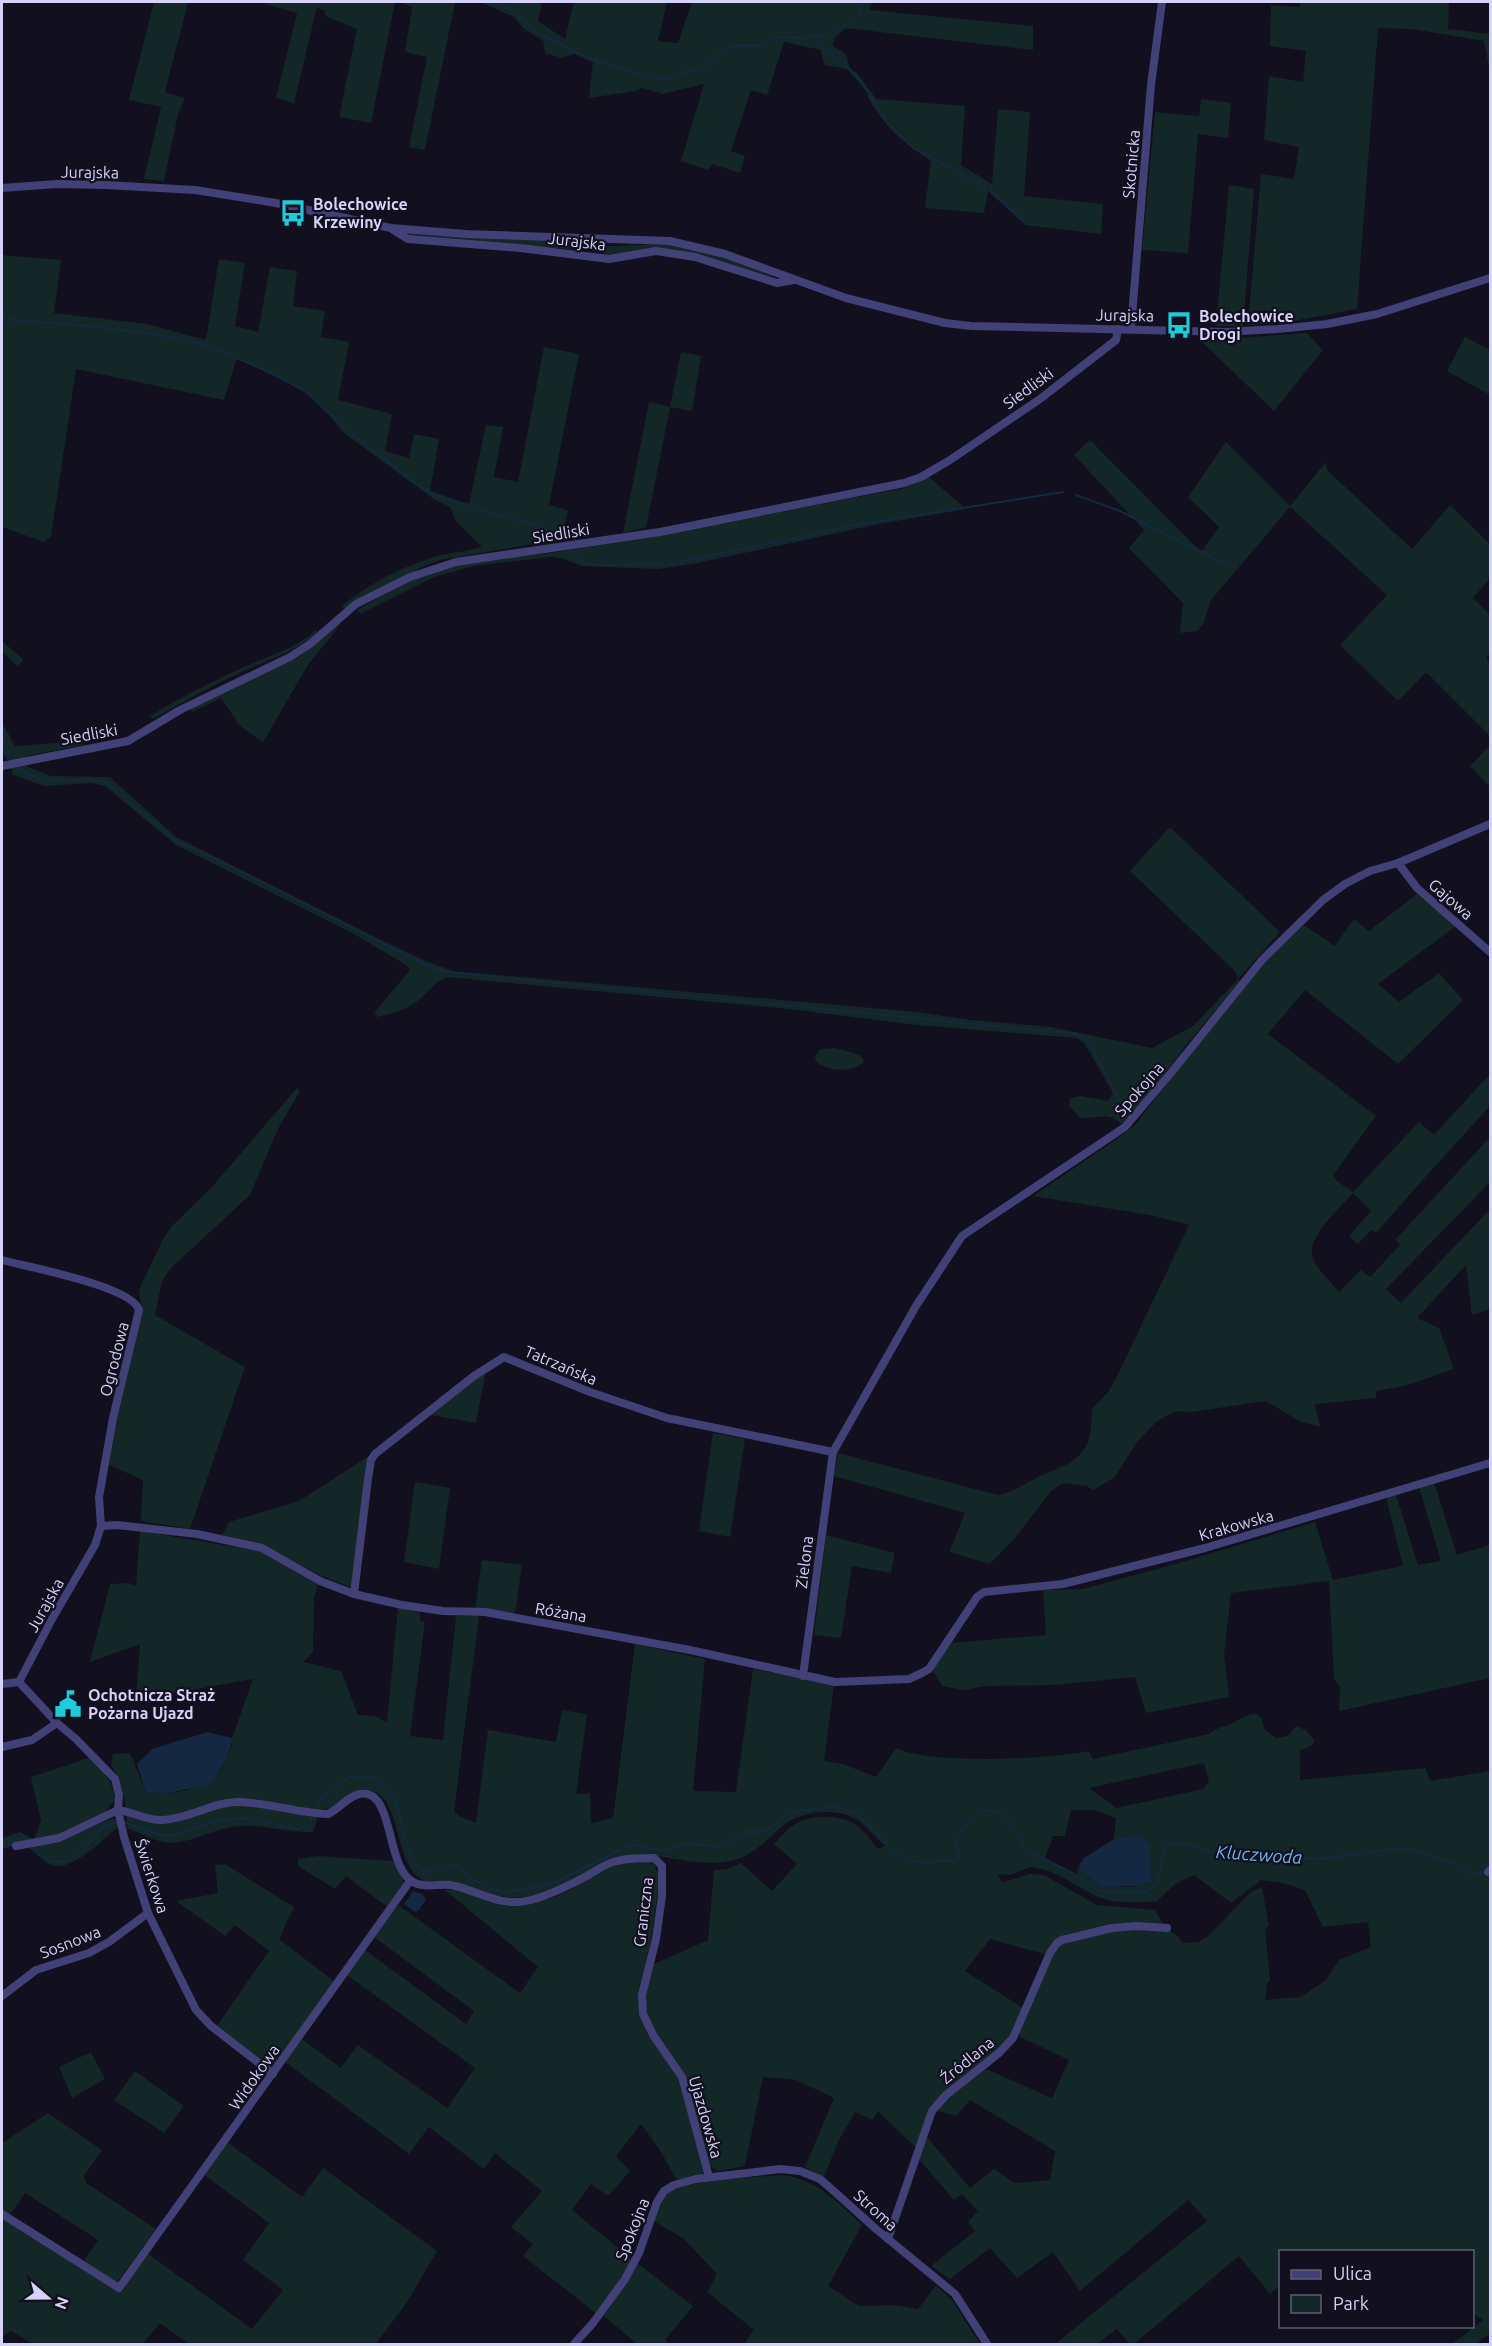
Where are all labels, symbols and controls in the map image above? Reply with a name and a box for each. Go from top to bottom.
street label: Skotnicka [1119,129,1143,199]
street label: Jurajska [61,162,119,182]
place label: Bolechowice Krzewiny [313,195,408,231]
bus stop icon: Bolechowice Krzewiny [278,198,308,228]
street label: Jurajska [547,229,607,253]
street label: Jurajska [1096,305,1154,325]
place label: Bolechowice Drogi [1199,307,1294,343]
bus stop icon: Bolechowice Drogi [1164,310,1194,340]
street label: Siedliski [999,364,1057,412]
street label: Siedliski [531,520,591,546]
street label: Siedliski [59,720,119,748]
street label: Gajowa [1425,875,1477,923]
street label: Spokojna [1111,1058,1167,1120]
street label: Ogrodowa [96,1320,132,1398]
street label: Tatrzańska [522,1342,600,1388]
street label: Krakowska [1197,1506,1275,1544]
street label: Zielona [792,1535,816,1589]
street label: Jurajska [23,1575,67,1635]
street label: Różana [534,1599,588,1625]
place label: Ochotnicza Straż Pożarna Ujazd [88,1686,215,1722]
public building icon: Ochotnicza Straż Pożarna Ujazd [53,1689,83,1719]
street label: Świerkowa [131,1836,173,1916]
water label: Kluczwoda [1215,1841,1303,1867]
street label: Graniczna [630,1876,656,1948]
street label: Sosnowa [37,1922,103,1962]
street label: Źródlana [935,2031,997,2087]
street label: Widokowa [225,2041,283,2113]
street label: Ujazdowska [686,2074,726,2160]
street label: Stroma [851,2186,901,2234]
street label: Spokojna [611,2195,653,2263]
legend [1279,2250,1474,2328]
text: Ulica [1333,2263,1372,2283]
north arrow [18,2268,78,2328]
text: Park [1333,2293,1369,2313]
text: N [52,2294,73,2312]

